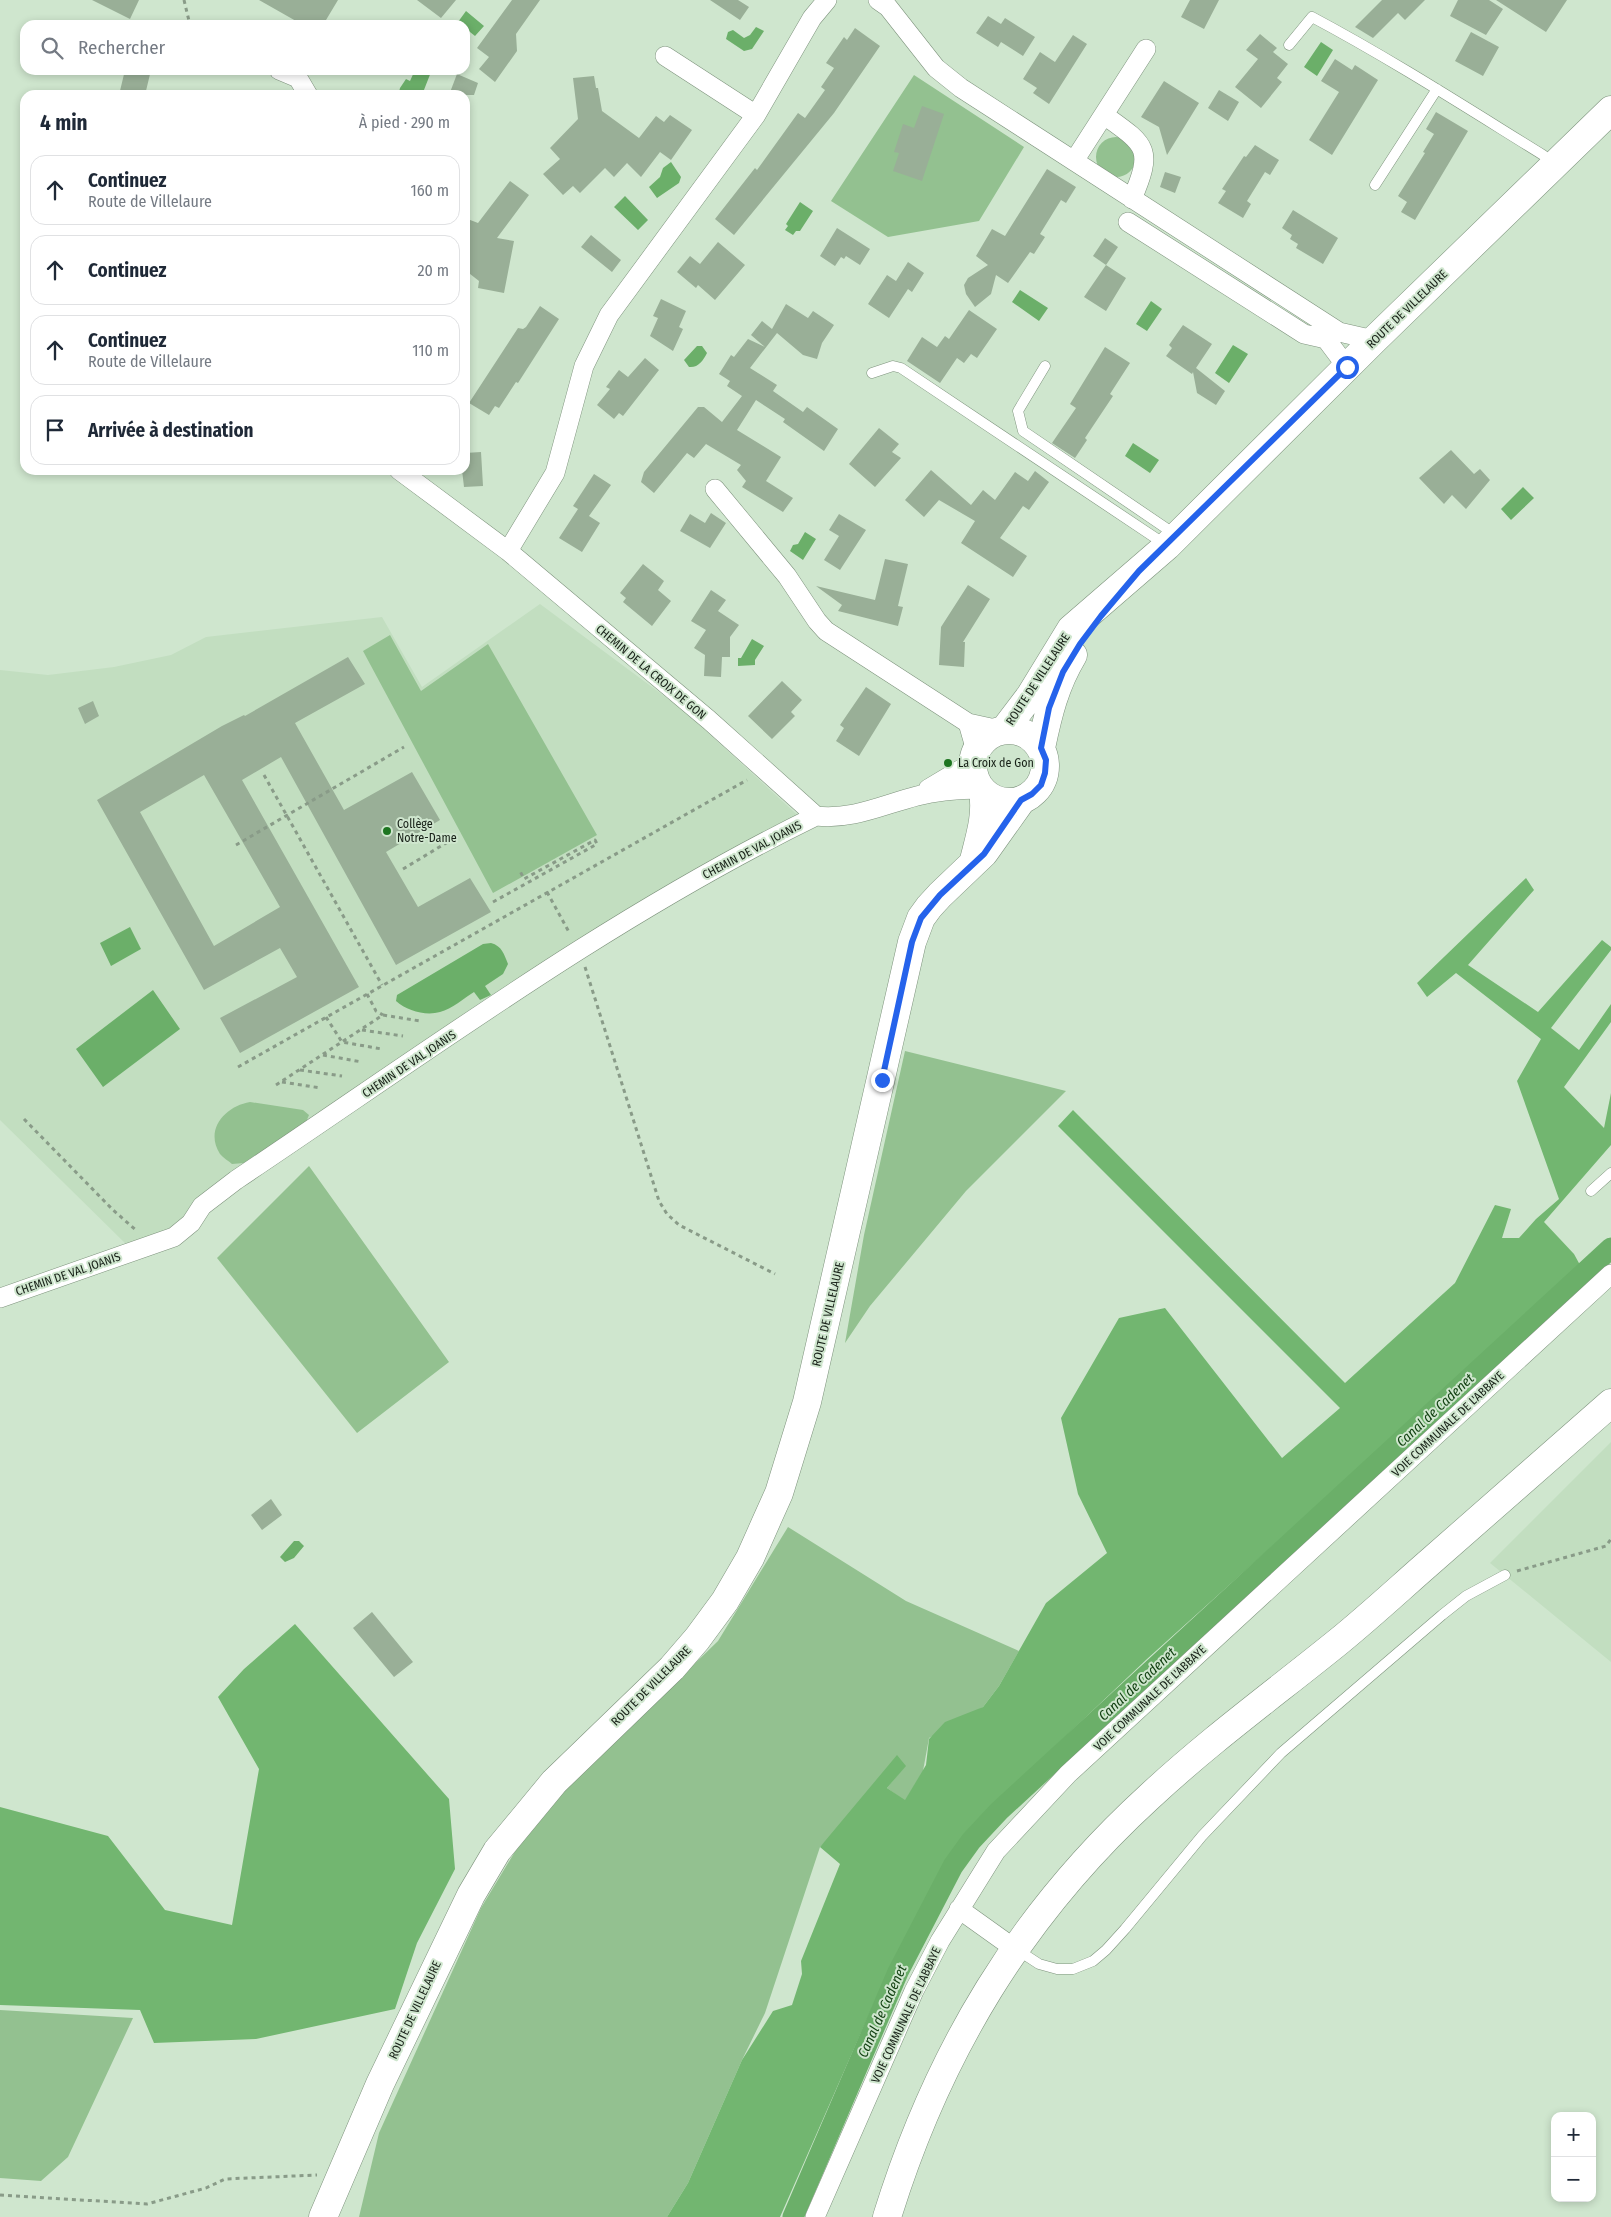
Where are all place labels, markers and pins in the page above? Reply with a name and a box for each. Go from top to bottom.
place label: La Croix de Gon [958,756,1034,770]
marker: La Croix de Gon [942,757,954,769]
place label: Collège Notre-Dame [397,817,457,845]
marker: Collège Notre-Dame [381,825,393,837]

